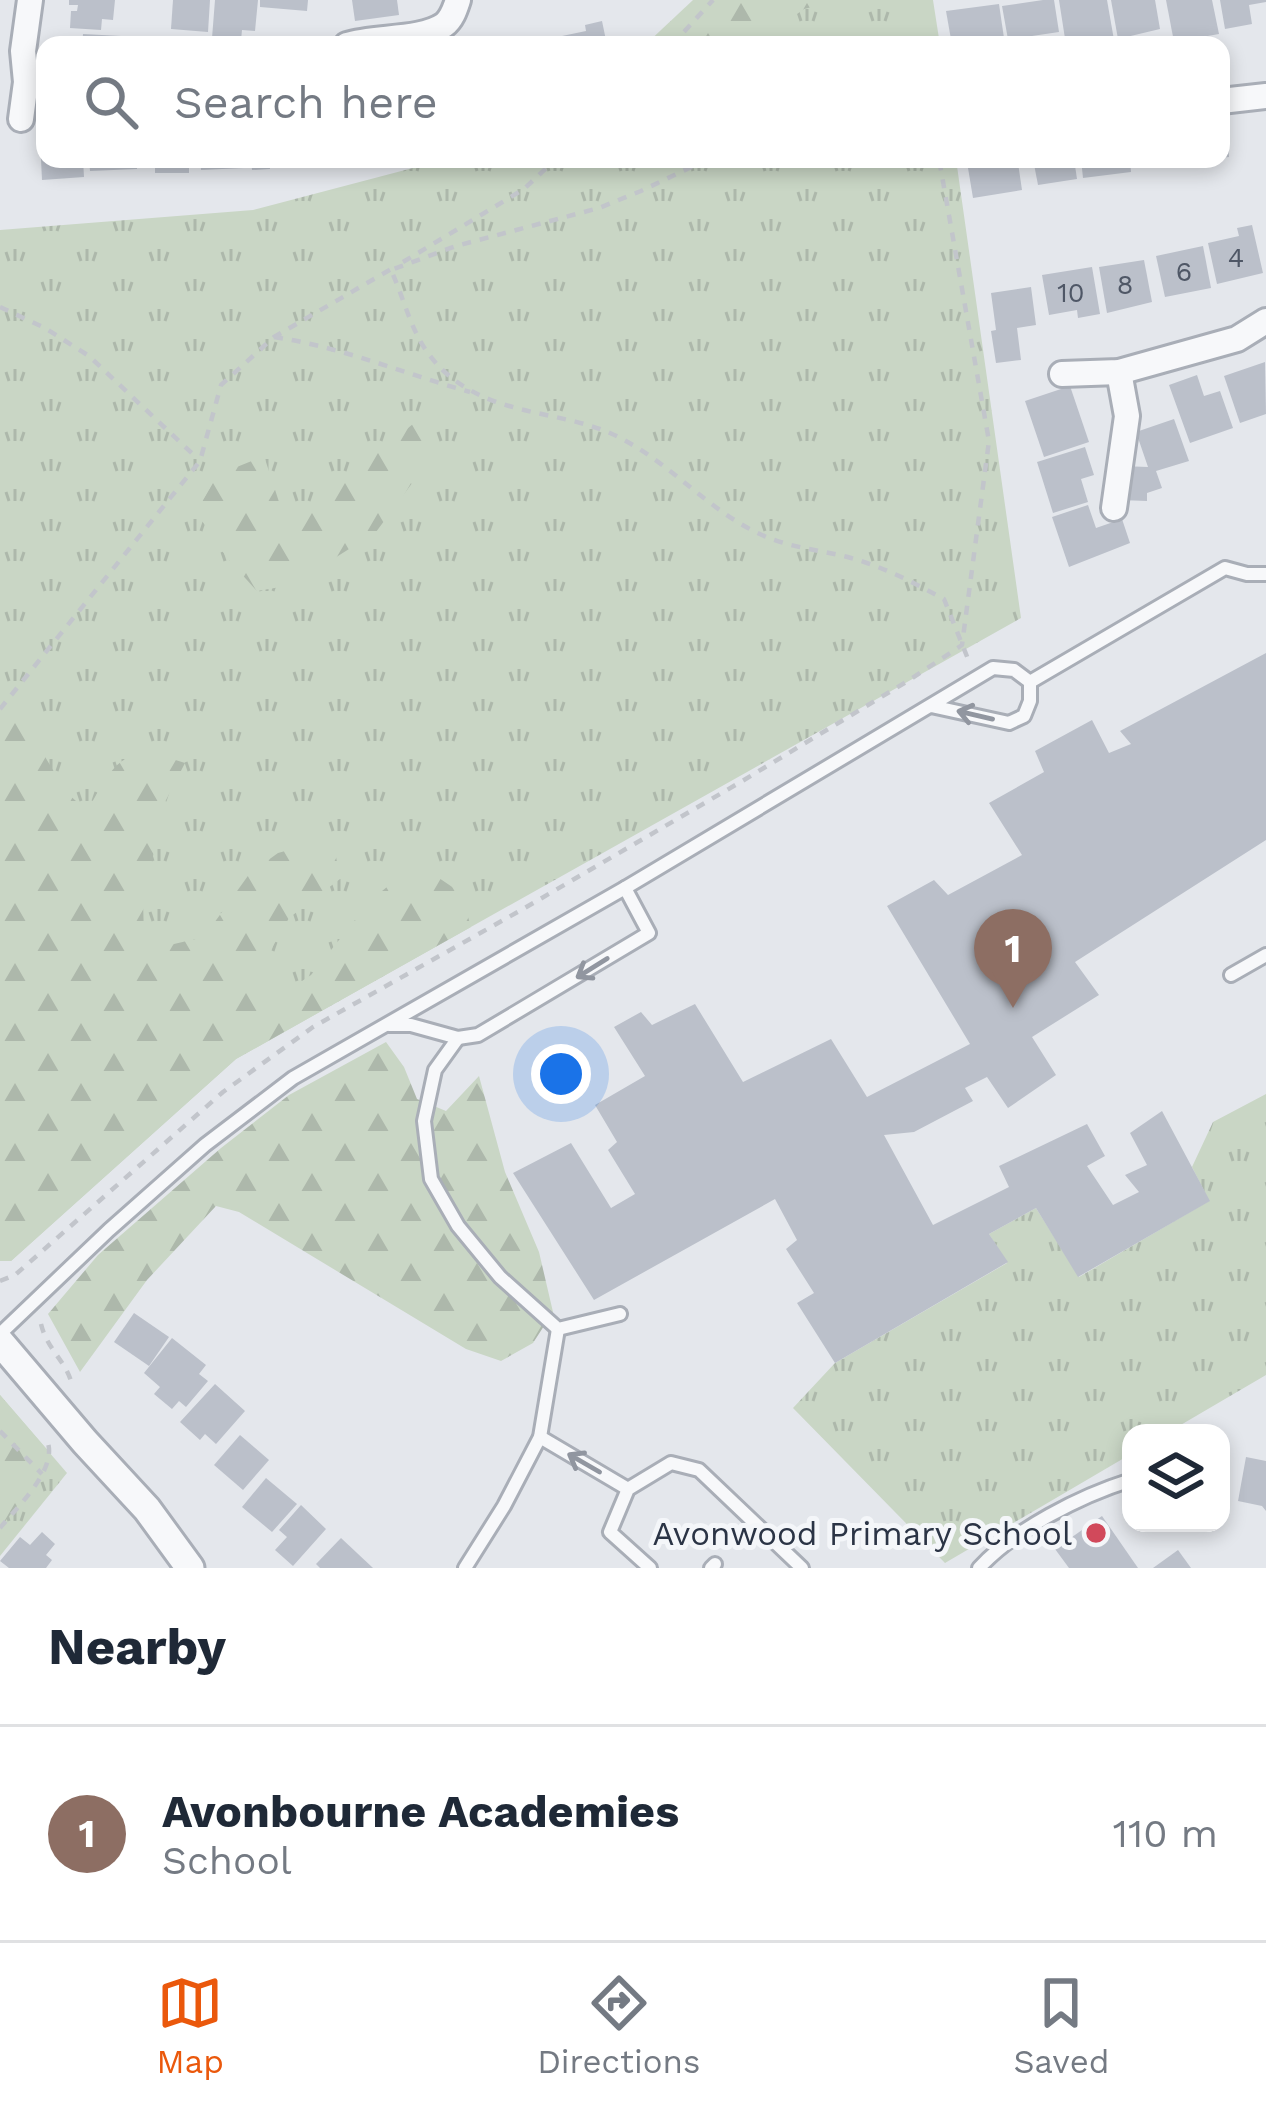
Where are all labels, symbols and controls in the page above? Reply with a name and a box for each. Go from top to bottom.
search box [36,36,1230,168]
icon: search [78,69,144,135]
text: Search here [174,76,438,129]
house number: 4 [1228,242,1244,274]
house number: 6 [1176,256,1192,288]
house number: 8 [1117,269,1133,301]
house number: 10 [1057,277,1085,309]
one-way arrow [956,703,994,726]
pin: 1 [974,909,1052,1008]
one-way arrow [576,956,610,980]
your location [531,1044,591,1104]
map controls [1122,1424,1230,1532]
button: layers [1122,1424,1230,1532]
one-way arrow [568,1451,602,1475]
place label: Avonwood Primary School [652,1514,1072,1553]
marker: Avonwood Primary School [1083,1520,1109,1546]
text: Nearby [48,1617,226,1676]
text: Avonbourne Academies [162,1785,679,1838]
text: 1 [79,1811,95,1856]
text: 110 m [1113,1811,1218,1856]
text: School [162,1838,292,1883]
tab: Map [157,1970,224,2081]
tab: Directions [537,1970,700,2081]
tab: Saved [1014,1970,1109,2081]

